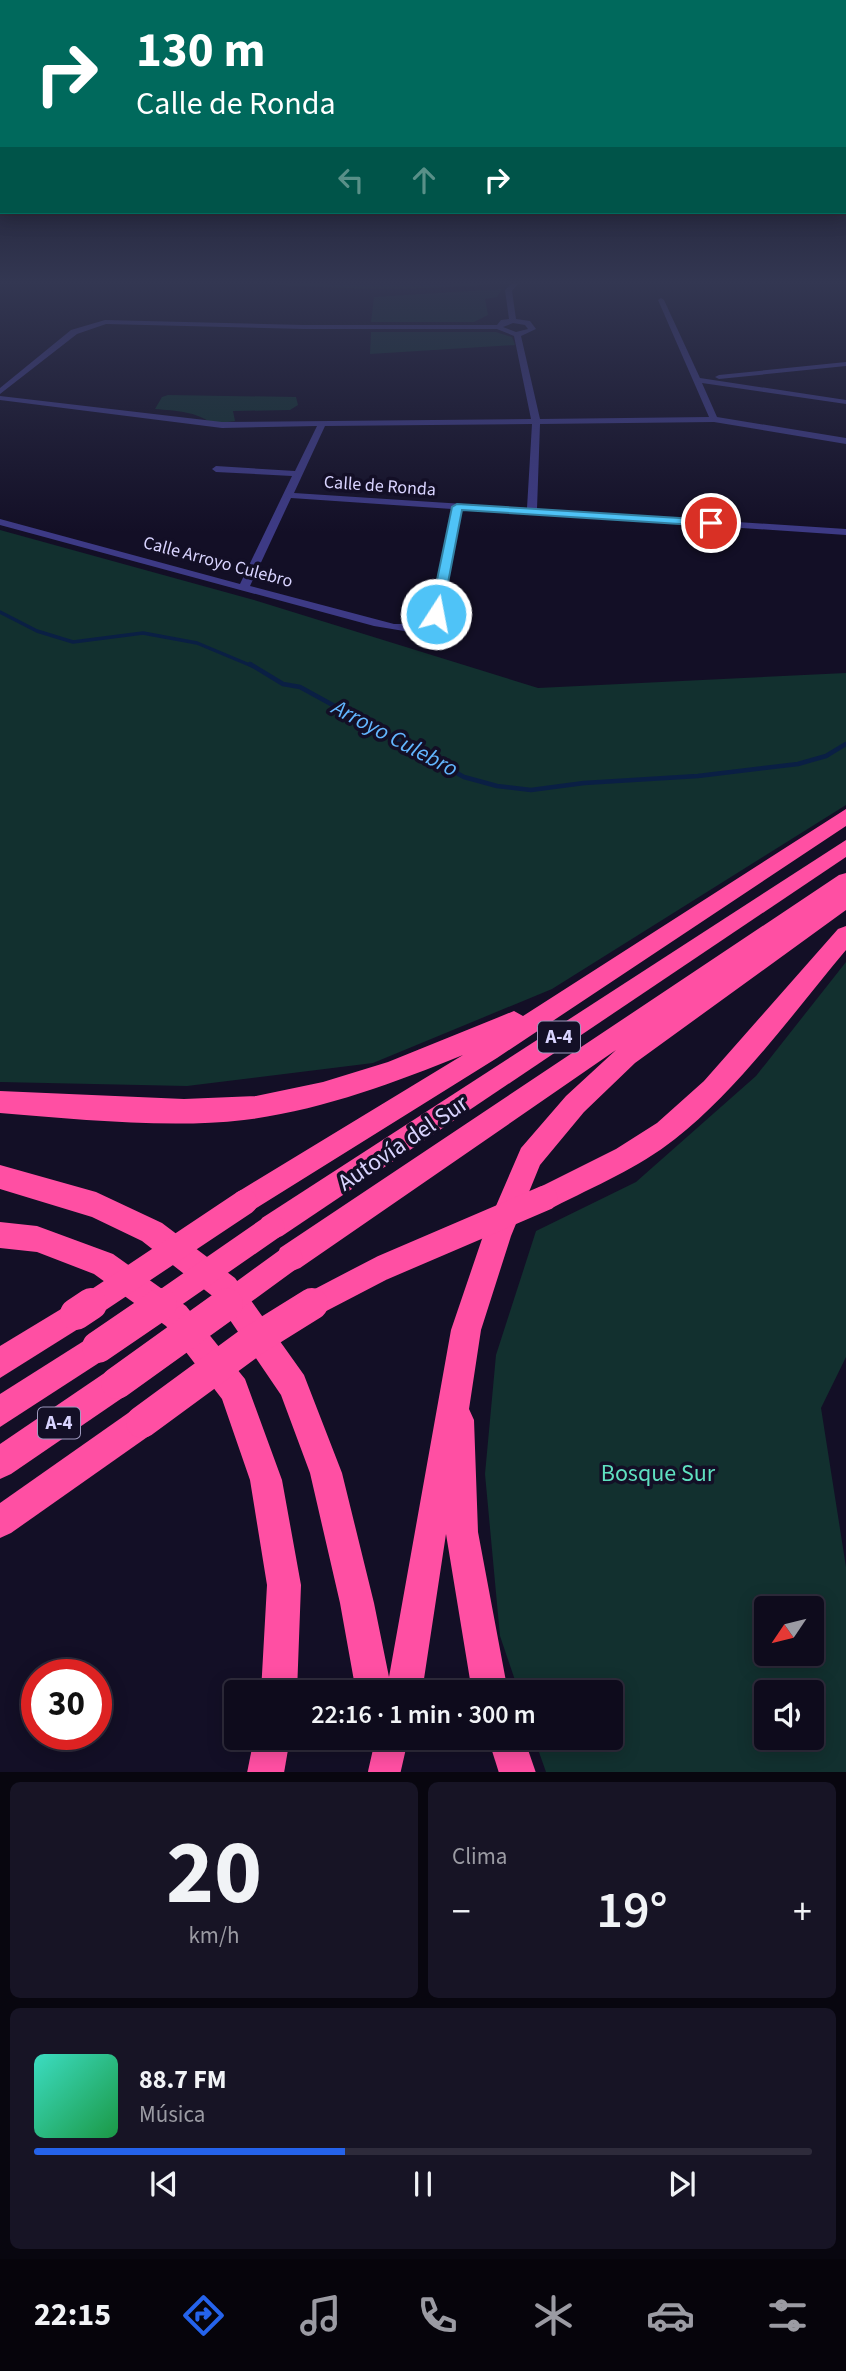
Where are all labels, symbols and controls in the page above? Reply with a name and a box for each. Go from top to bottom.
text: 130 m [136,16,265,86]
icon: right [21,28,112,119]
text: Calle de Ronda [136,81,336,127]
icon: left [332,161,370,199]
icon: ahead [405,161,443,199]
icon: right [478,161,516,199]
street label: Calle de Ronda [323,470,437,502]
pin [681,493,741,553]
icon: arrive [692,504,730,542]
street label: Calle Arroyo Culebro [141,530,295,594]
position arrow [399,577,473,651]
water label: Arroyo Culebro [324,690,464,785]
road number: A-4 [538,1021,580,1052]
street label: Autovía del Sur [331,1086,476,1200]
road number: A-4 [38,1408,80,1438]
park label: Bosque Sur [601,1456,716,1491]
north arrow [754,1596,824,1666]
map controls [754,1596,824,1750]
speed limit sign: 30 [21,1659,112,1750]
button: sound [754,1680,824,1750]
text: 22:16 · 1 min · 300 m [311,1696,536,1733]
text: 20 [166,1809,262,1938]
text: Clima [452,1840,507,1873]
text: 19° [596,1874,668,1948]
text: − [452,1885,471,1939]
text: + [793,1885,812,1939]
text: km/h [188,1919,240,1952]
text: 88.7 FM [139,2061,227,2098]
text: Música [139,2098,205,2131]
icon: previous [145,2165,183,2203]
icon: pause [404,2165,442,2203]
icon: next [663,2165,701,2203]
icon: directions [179,2291,228,2340]
icon: music [296,2291,345,2340]
icon: phone [413,2291,462,2340]
icon: climate [529,2291,578,2340]
icon: car [646,2291,695,2340]
icon: filters [763,2291,812,2340]
text: 22:15 [34,2292,111,2338]

